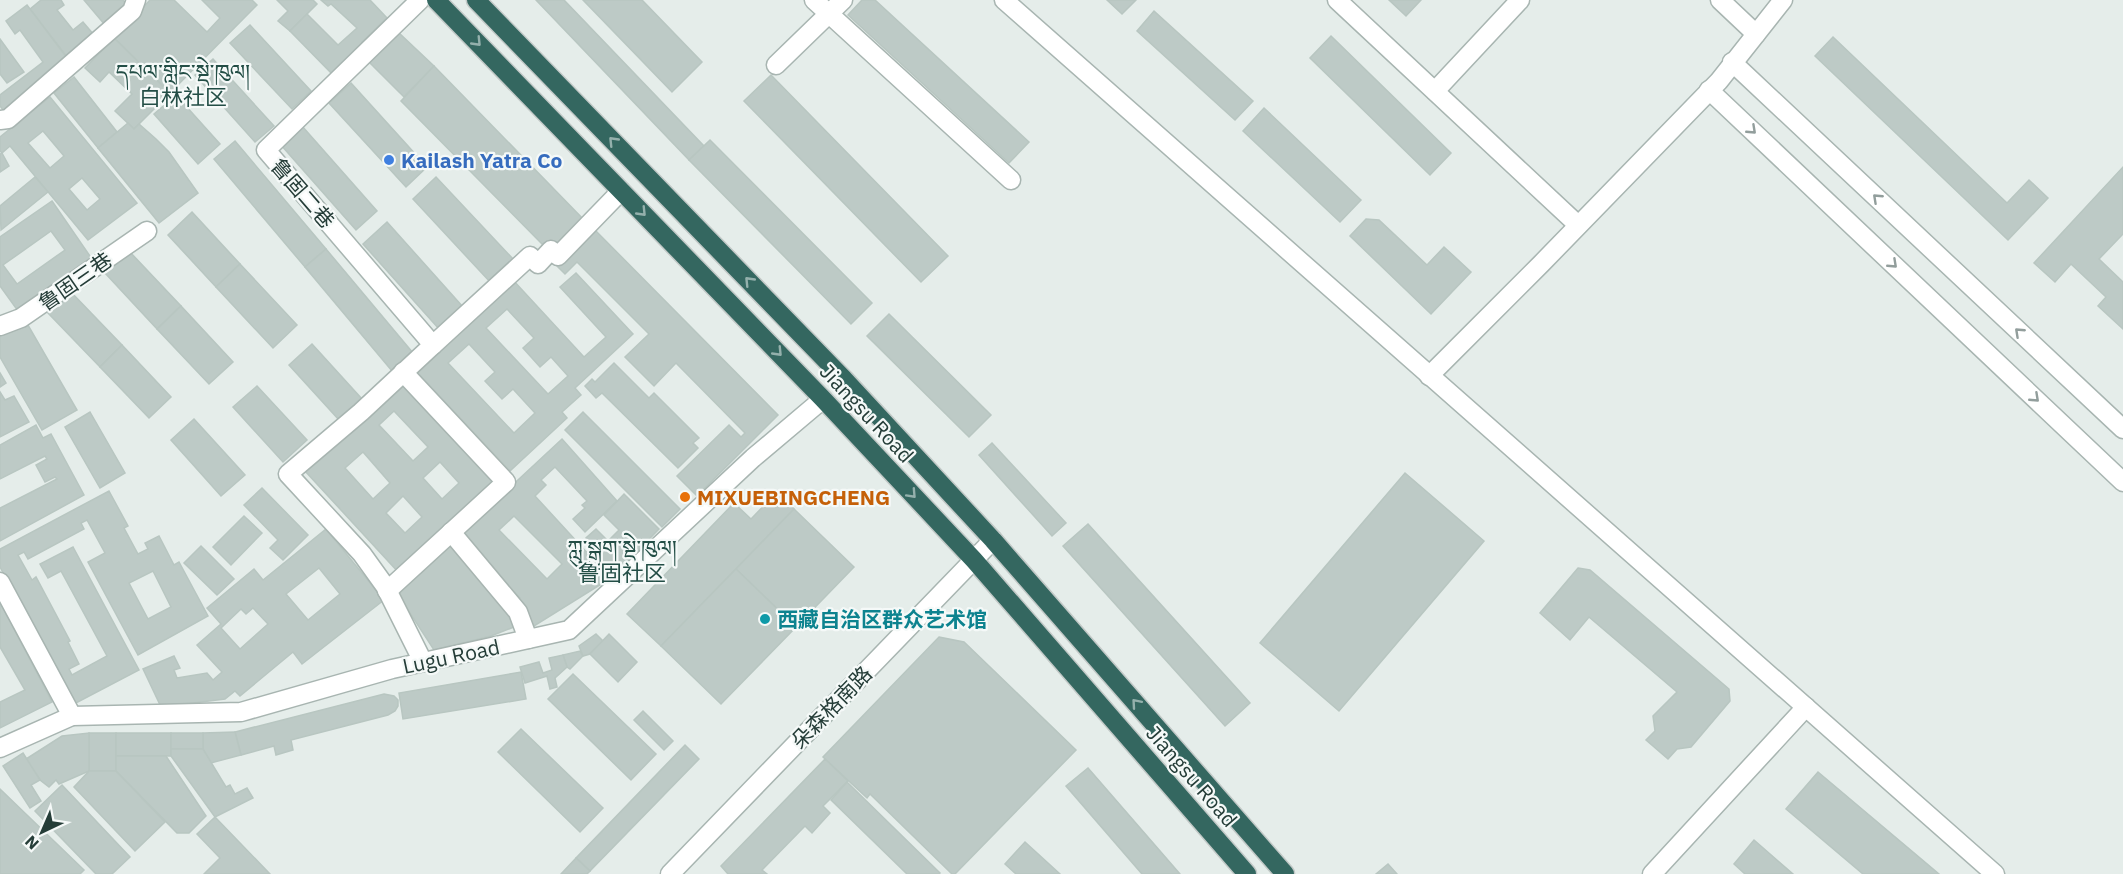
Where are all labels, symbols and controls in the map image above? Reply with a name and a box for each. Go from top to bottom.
one-way arrow [470,35,481,46]
district label: དཔལ་གླིང་སྡེ་ཁུལ། 白林社区 [116,56,250,111]
one-way arrow [1745,123,1756,134]
one-way arrow [609,138,620,148]
place label: Kailash Yatra Co [401,146,563,174]
street label: 鲁固二巷 [265,152,341,234]
marker: Kailash Yatra Co [382,153,396,167]
one-way arrow [1873,194,1884,205]
one-way arrow [635,206,646,216]
street label: 鲁固三巷 [33,245,117,317]
one-way arrow [1886,257,1897,268]
one-way arrow [745,278,756,288]
one-way arrow [2015,328,2026,339]
one-way arrow [770,345,781,356]
street label: Jiangsu Road [814,358,920,468]
one-way arrow [2028,391,2039,402]
place label: MIXUEBINGCHENG [697,483,890,511]
one-way arrow [904,486,915,497]
marker: MIXUEBINGCHENG [678,490,692,504]
district label: ཀླུ་སྒུག་སྡེ་ཁུལ། 鲁固社区 [567,532,677,587]
place label: 西藏自治区群众艺术馆 [777,605,987,633]
marker: 西藏自治区群众艺术馆 [758,612,772,626]
street label: Lugu Road [400,632,502,680]
street label: 朵森格南路 [784,660,878,754]
one-way arrow [1132,699,1143,710]
street label: Jiangsu Road [1140,719,1244,833]
north arrow [12,802,72,862]
text: N [20,832,43,854]

